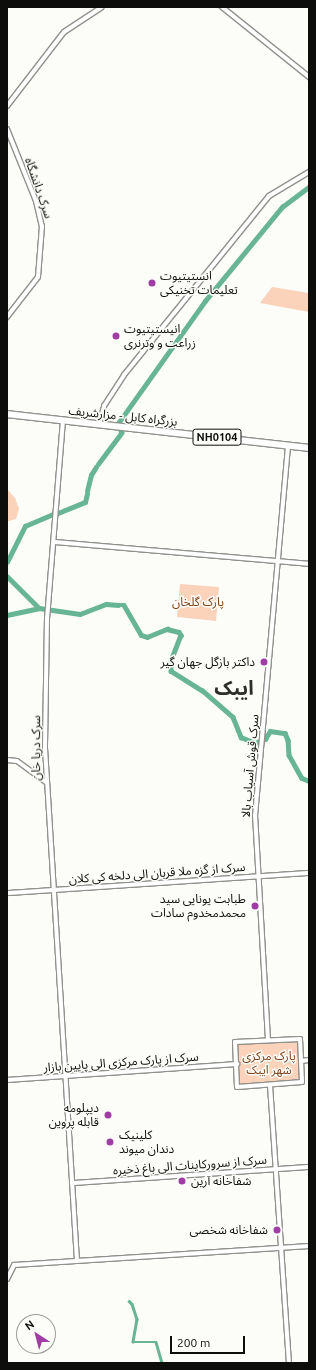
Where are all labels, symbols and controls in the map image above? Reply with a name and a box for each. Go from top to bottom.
street label: سرک دانشگاه [22,156,56,220]
place label: انستیتیوت تعلیمات تخنیکی [160,269,238,297]
marker: انستیتیوت تعلیمات تخنیکی [147,278,157,288]
place label: انیستیتیوت زراعت و وترنری [124,322,196,350]
marker: انیستیتیوت زراعت و وترنری [111,331,121,341]
street label: بزرگراه کابل - مزارشریف [68,403,178,429]
road number: NH0104 [192,428,242,446]
park label: پارک گلخان [172,595,224,609]
place label: داکتر بازگل جهان گیر [161,655,255,669]
marker: داکتر بازگل جهان گیر [258,656,270,668]
district label: ایبک [214,675,254,699]
street label: سرک قوش آسیاب بالا [238,714,262,818]
street label: سرک دریا خان [29,715,43,781]
street label: سرک از گزه ملا قربان الی دلخه کی کلان [68,860,246,886]
place label: طبابت یونایی سید محمدمخدوم سادات [151,892,246,920]
marker: طبابت یونایی سید محمدمخدوم سادات [249,900,261,912]
street label: سرک از پارک مرکزی الی پایین بازار [43,1049,199,1075]
park label: پارک مرکزی شهر ایبک [242,1049,296,1077]
place label: دیپلومه قابله پروین [49,1101,99,1129]
marker: دیپلومه قابله پروین [102,1109,114,1121]
place label: کلینیک دندان میوند [119,1128,174,1156]
marker: کلینیک دندان میوند [104,1136,116,1148]
street label: سرک از سرورکاینات الی باغ ذخیره [113,1152,267,1178]
place label: شفاخانه آرین [191,1174,251,1188]
marker: شفاخانه آرین [176,1175,188,1187]
place label: شفاخانه شخصی [190,1223,268,1237]
marker: شفاخانه شخصی [271,1224,283,1236]
north arrow [16,1314,56,1354]
text: N [23,1318,36,1332]
scale bar [172,1328,247,1354]
text: 200 m [177,1336,210,1349]

